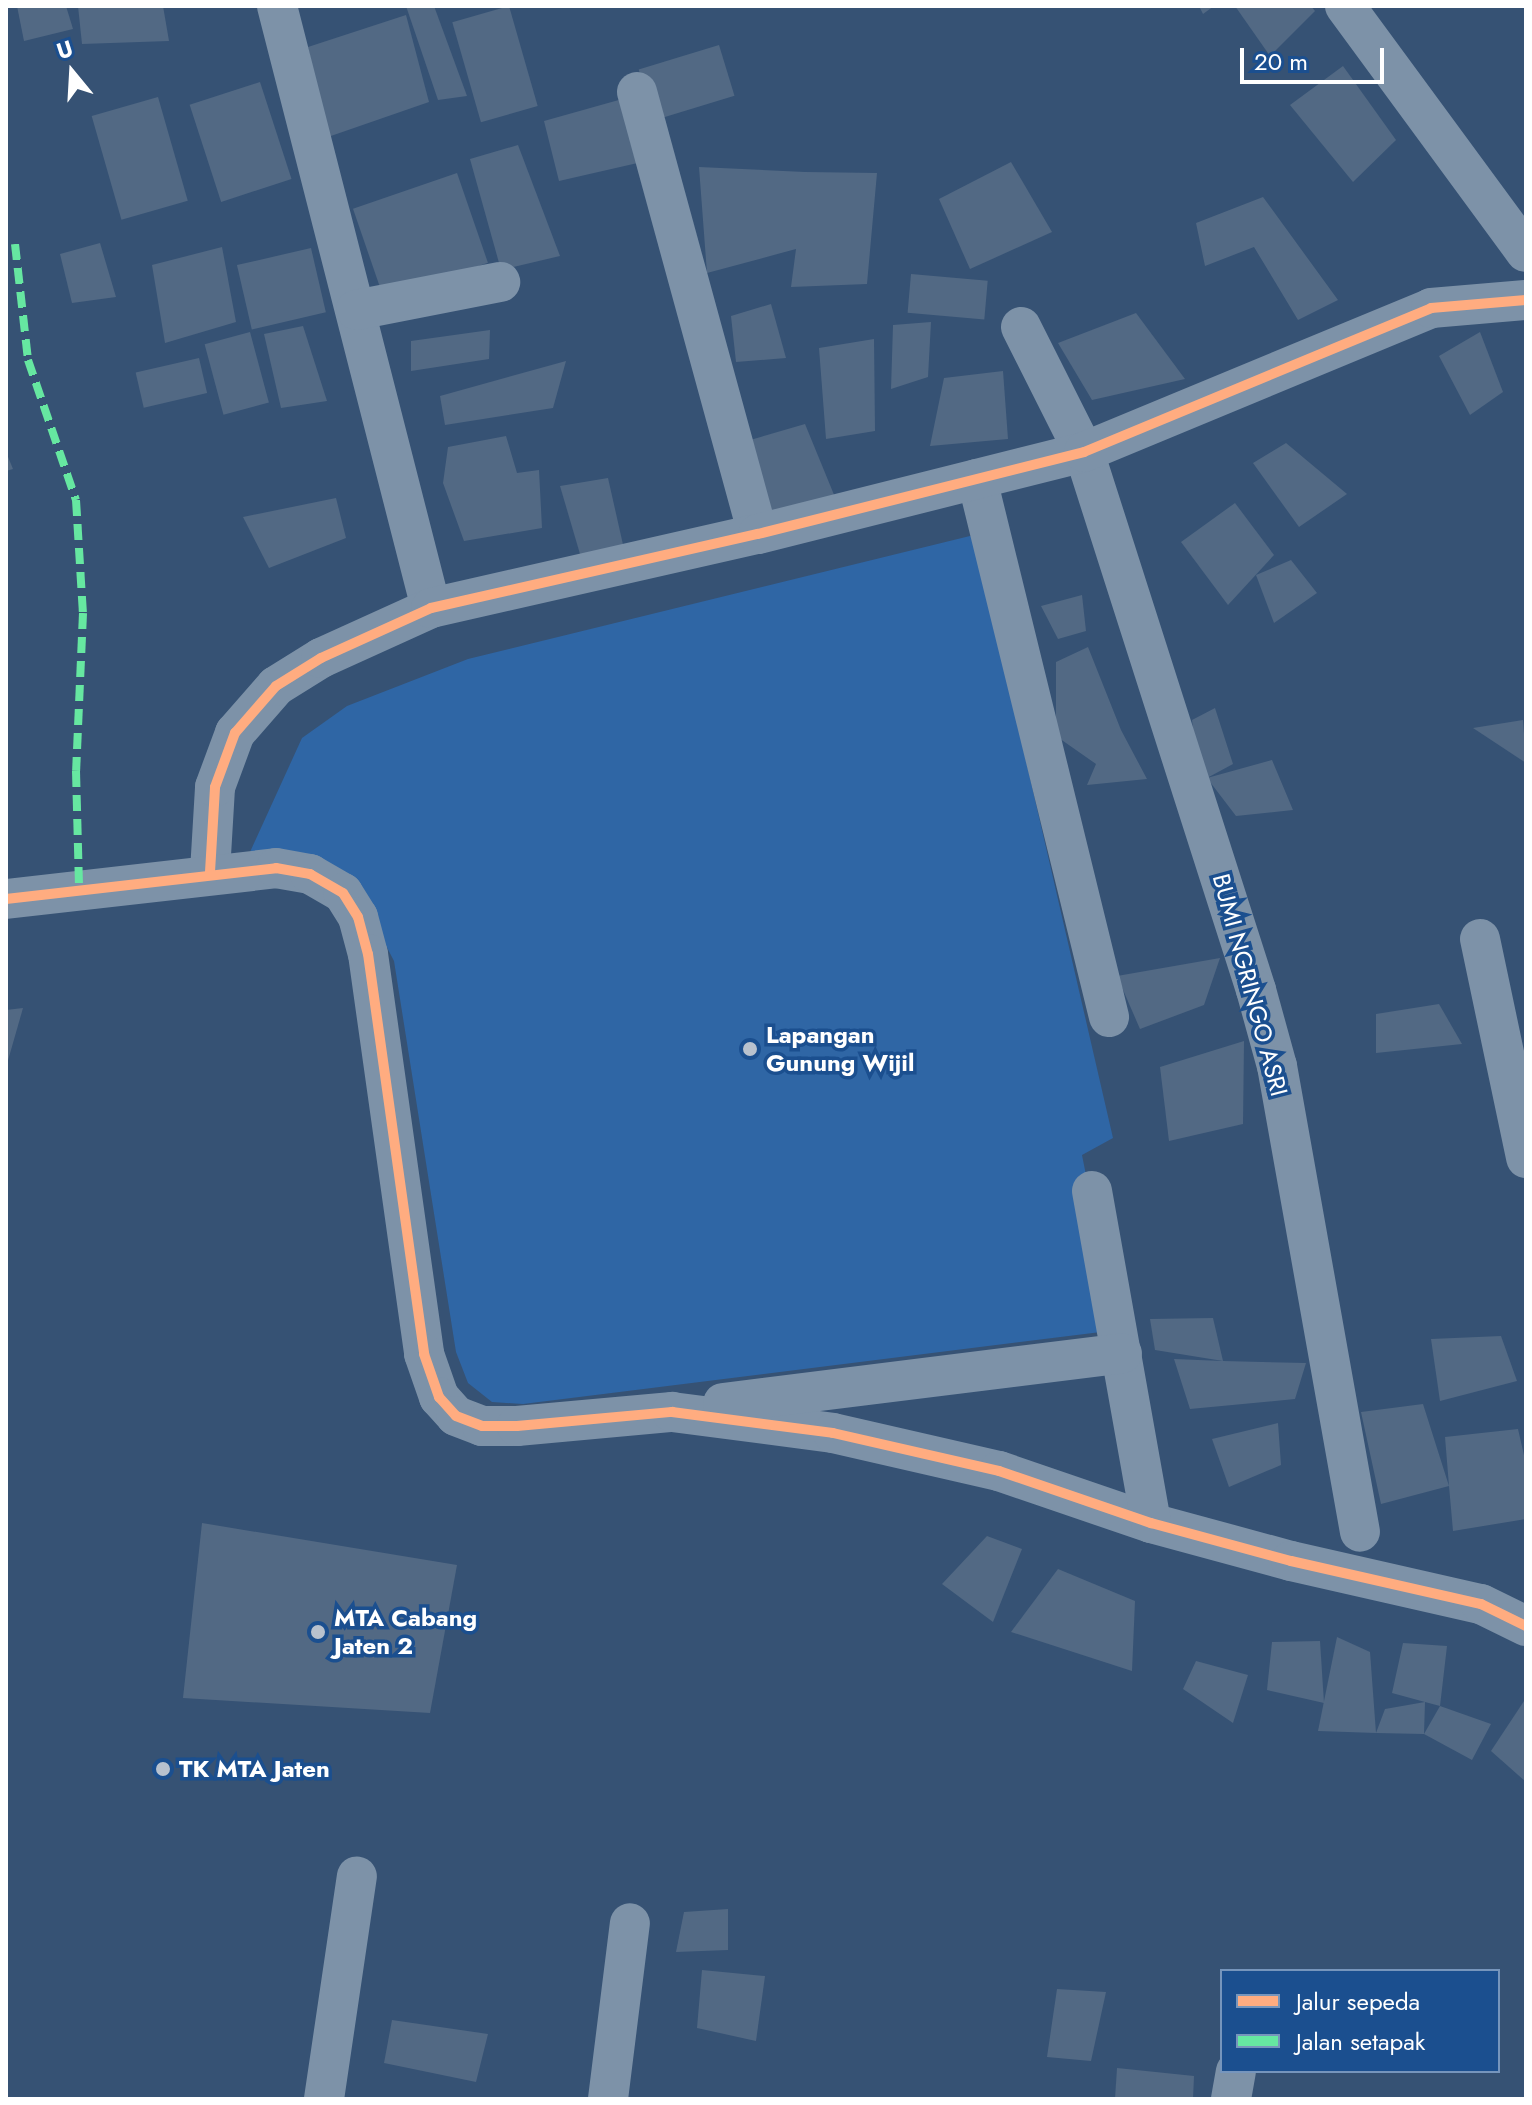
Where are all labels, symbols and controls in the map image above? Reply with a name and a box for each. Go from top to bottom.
north arrow [32,32,112,112]
text: U [52,32,77,67]
scale bar [1244,32,1388,82]
text: 20 m [1254,44,1308,79]
street label: BUMI NGRINGO ASRI [1206,871,1294,1099]
place label: Lapangan Gunung Wijil [766,1021,914,1077]
marker: Lapangan Gunung Wijil [741,1040,759,1058]
place label: MTA Cabang Jaten 2 [334,1604,477,1660]
marker: MTA Cabang Jaten 2 [309,1623,327,1641]
place label: TK MTA Jaten [179,1755,330,1783]
marker: TK MTA Jaten [154,1760,172,1778]
legend [1220,1969,1500,2073]
text: Jalur sepeda [1296,1984,1420,2019]
text: Jalan setapak [1296,2024,1425,2059]

